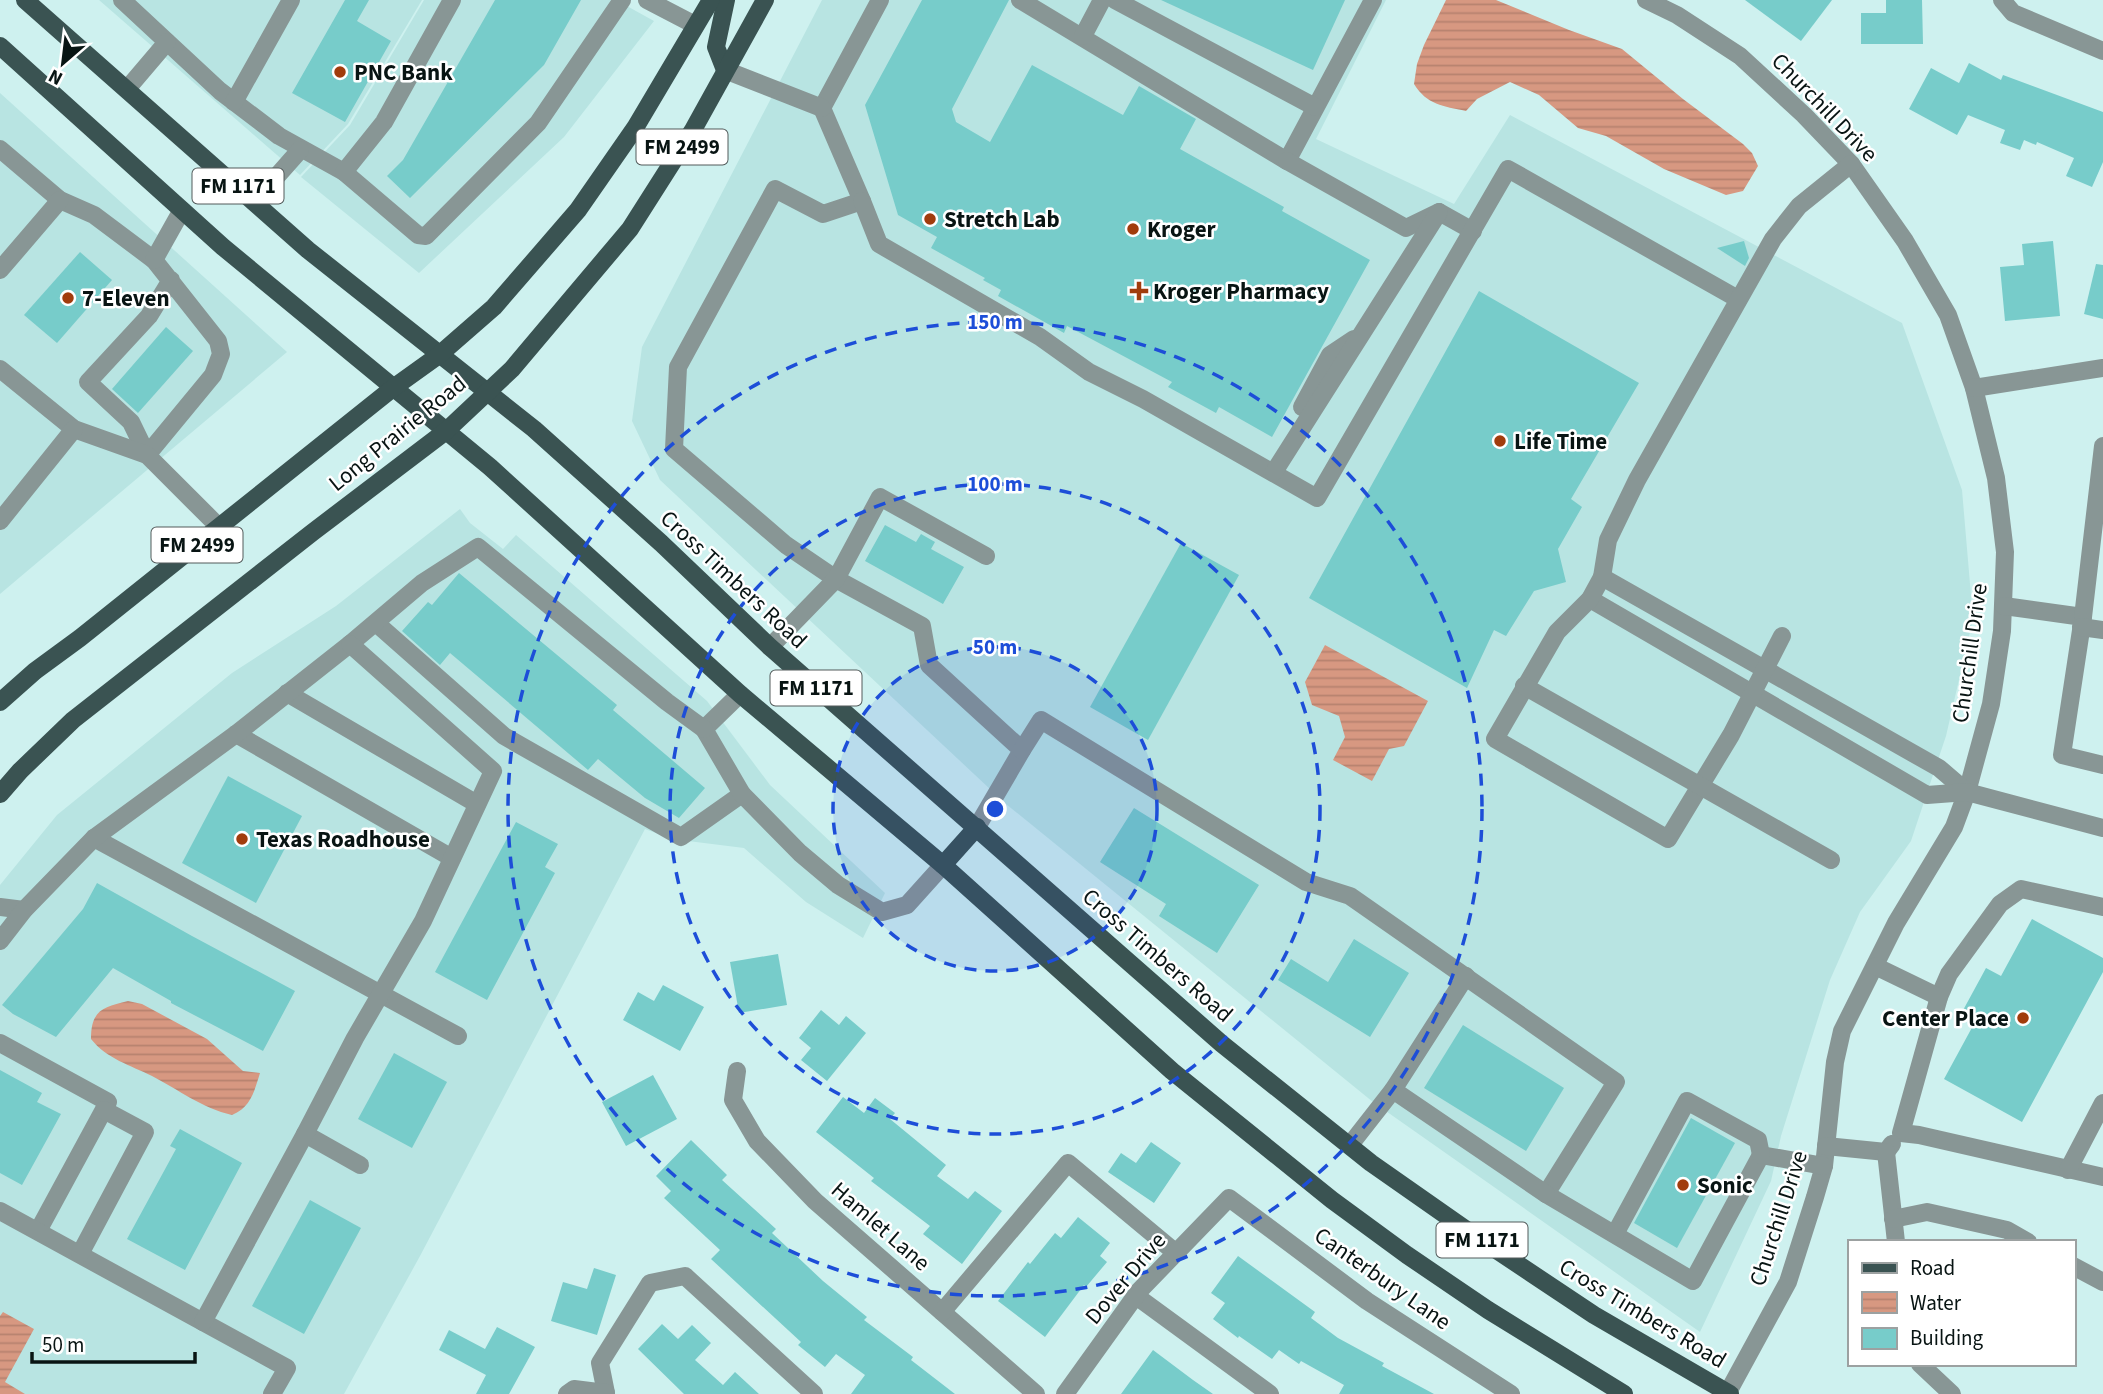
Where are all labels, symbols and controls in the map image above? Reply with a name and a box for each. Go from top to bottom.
north arrow [28,28,98,98]
street label: Churchill Drive [1764,45,1885,169]
place label: PNC Bank [354,56,453,89]
text: N [44,62,68,92]
marker: PNC Bank [332,64,348,80]
road number: FM 2499 [636,130,728,164]
road number: FM 1171 [192,168,284,204]
place label: Stretch Lab [944,203,1060,236]
marker: Stretch Lab [922,211,938,227]
place label: Kroger [1147,213,1217,246]
marker: Kroger [1125,221,1141,237]
place label: Kroger Pharmacy [1153,275,1329,308]
place label: 7-Eleven [82,282,170,315]
marker: Kroger Pharmacy [1131,283,1147,299]
marker: 7-Eleven [60,290,76,306]
text: 150 m [967,307,1023,337]
street label: Long Prairie Road [321,367,473,499]
place label: Life Time [1514,425,1607,458]
marker: Life Time [1492,433,1508,449]
text: 100 m [967,469,1023,499]
street label: Cross Timbers Road [653,503,814,656]
road number: FM 2499 [152,528,242,562]
street label: Churchill Drive [1943,581,1996,725]
text: 50 m [973,632,1017,662]
road number: FM 1171 [770,670,862,706]
centre of rings [983,797,1007,821]
place label: Texas Roadhouse [256,823,430,856]
marker: Texas Roadhouse [234,831,250,847]
street label: Cross Timbers Road [1075,881,1240,1030]
place label: Center Place [1882,1002,2009,1035]
marker: Center Place [2015,1010,2031,1026]
street label: Churchill Drive [1741,1146,1816,1290]
place label: Sonic [1697,1169,1753,1202]
street label: Hamlet Lane [824,1174,937,1279]
marker: Sonic [1675,1177,1691,1193]
street label: Canterbury Lane [1308,1219,1458,1338]
road number: FM 1171 [1436,1222,1528,1258]
street label: Dover Drive [1077,1225,1174,1331]
legend [1848,1240,2075,1366]
street label: Cross Timbers Road [1553,1250,1733,1376]
text: Road [1910,1253,1955,1283]
text: Water [1910,1288,1962,1318]
scale bar [32,1320,194,1364]
text: Building [1910,1323,1984,1353]
text: 50 m [42,1330,84,1360]

